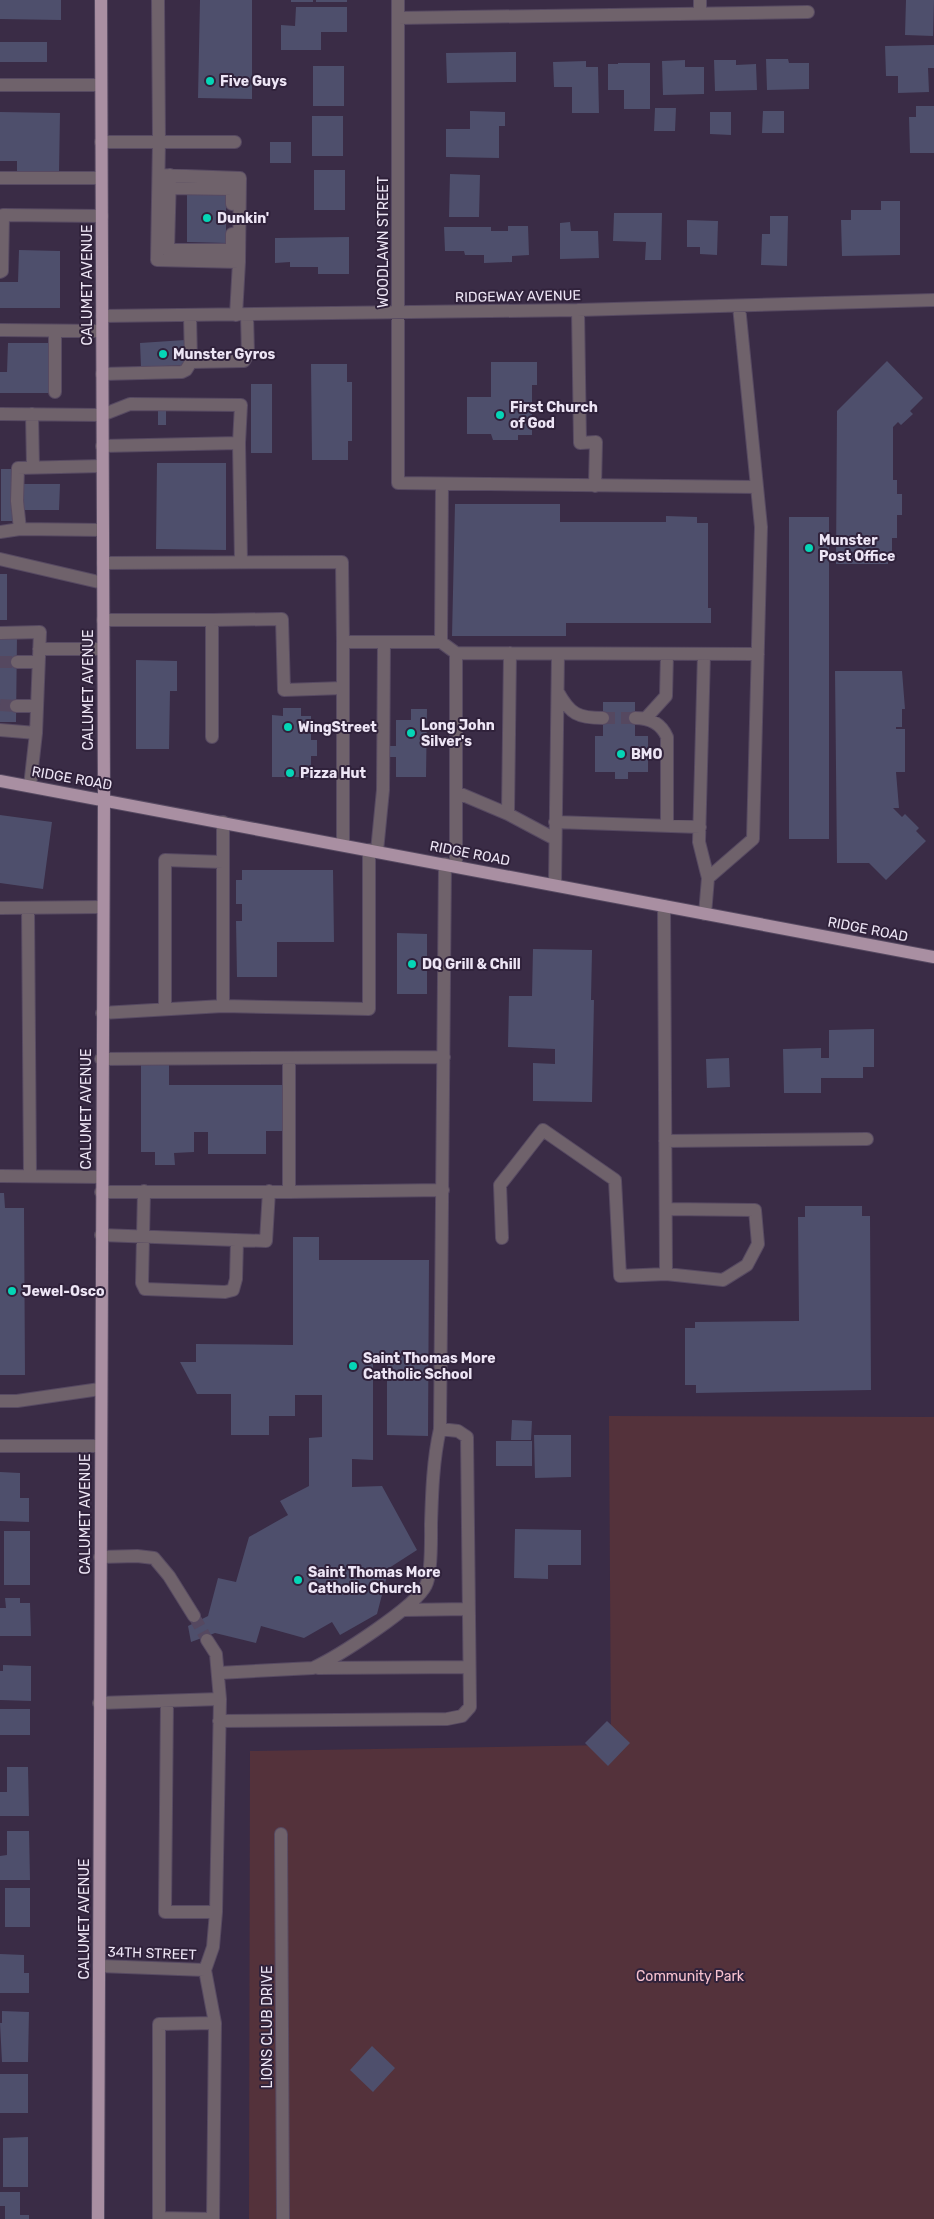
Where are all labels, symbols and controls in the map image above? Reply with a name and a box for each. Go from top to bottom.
place label: Five Guys [220,73,287,90]
marker: Five Guys [204,75,216,87]
street label: WOODLAWN STREET [375,176,392,308]
place label: Dunkin' [217,210,269,227]
marker: Dunkin' [201,212,213,224]
street label: CALUMET AVENUE [79,225,96,345]
street label: RIDGEWAY AVENUE [455,287,581,306]
place label: Munster Gyros [173,346,275,363]
marker: Munster Gyros [157,348,169,360]
place label: First Church of God [510,399,598,432]
marker: First Church of God [494,409,506,421]
place label: Munster Post Office [819,532,895,565]
marker: Munster Post Office [803,542,815,554]
street label: CALUMET AVENUE [80,630,97,750]
place label: Long John Silver's [421,717,495,750]
place label: WingStreet [298,719,377,736]
marker: WingStreet [282,721,294,733]
marker: Long John Silver's [405,727,417,739]
place label: BMO [631,746,662,763]
marker: BMO [615,748,627,760]
street label: RIDGE ROAD [30,763,114,794]
place label: Pizza Hut [300,765,367,782]
marker: Pizza Hut [284,767,296,779]
street label: RIDGE ROAD [428,837,512,870]
street label: RIDGE ROAD [826,913,910,946]
place label: DQ Grill & Chill [422,956,521,973]
marker: DQ Grill & Chill [406,958,418,970]
street label: CALUMET AVENUE [78,1049,95,1169]
place label: Jewel-Osco [22,1283,105,1300]
marker: Jewel-Osco [6,1285,18,1297]
place label: Saint Thomas More Catholic School [363,1350,496,1383]
marker: Saint Thomas More Catholic School [347,1360,359,1372]
street label: CALUMET AVENUE [77,1454,94,1574]
place label: Saint Thomas More Catholic Church [308,1564,441,1597]
marker: Saint Thomas More Catholic Church [292,1574,304,1586]
street label: CALUMET AVENUE [76,1859,93,1979]
street label: 34TH STREET [107,1943,197,1964]
street label: LIONS CLUB DRIVE [259,1966,276,2088]
park label: Community Park [636,1968,745,1985]

